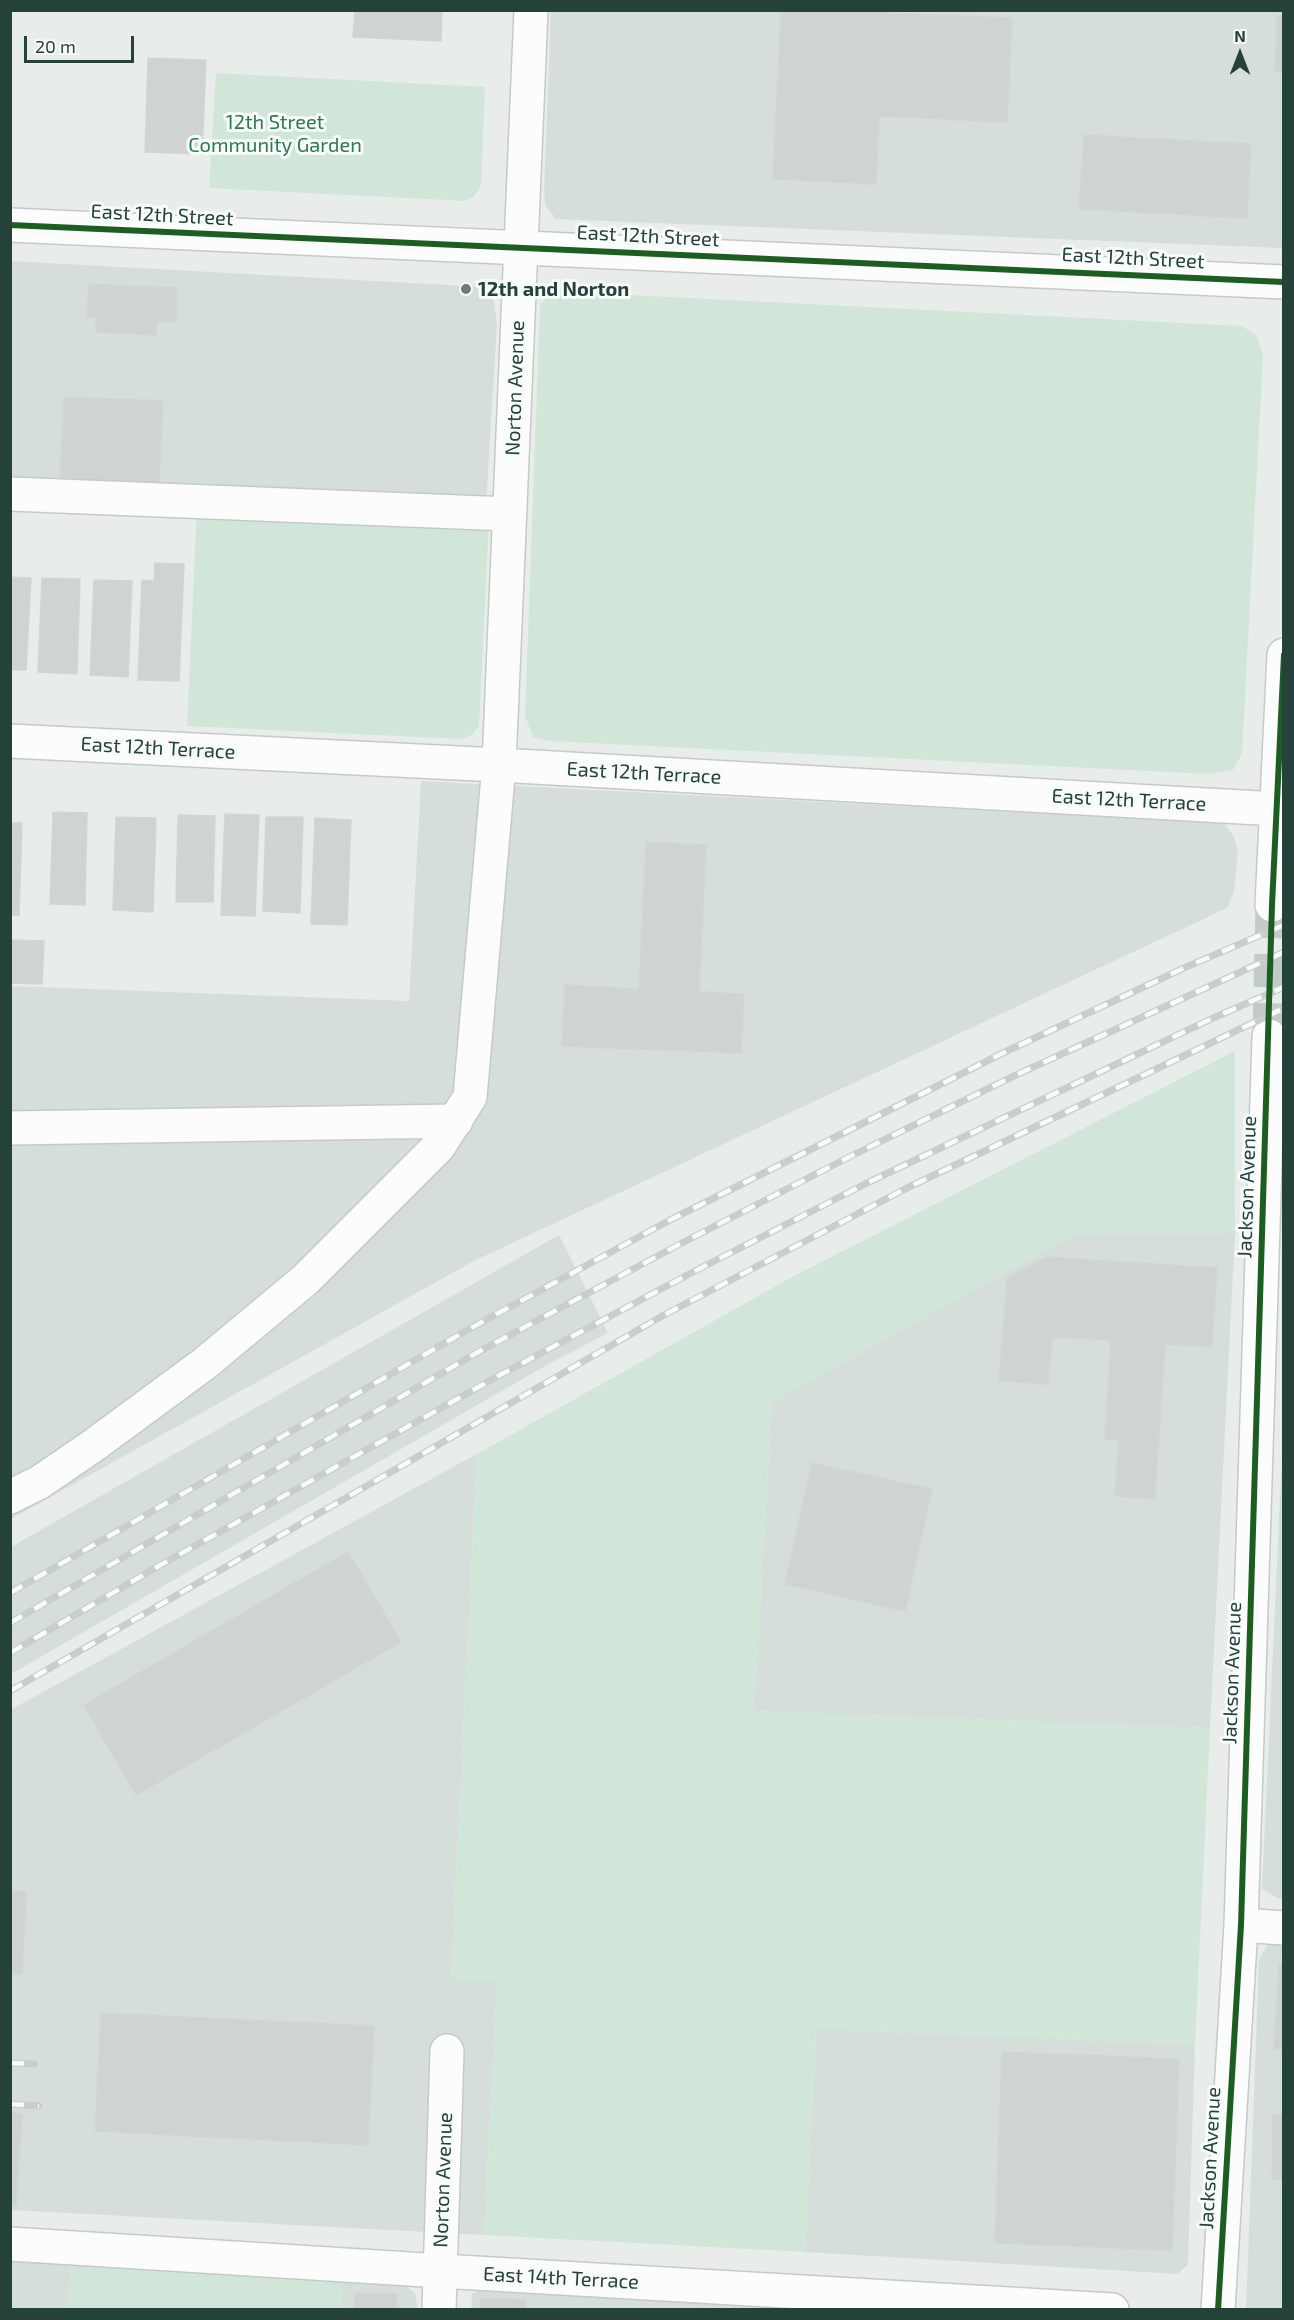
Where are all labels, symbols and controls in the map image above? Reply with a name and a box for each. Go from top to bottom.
scale bar [27,24,136,62]
north arrow [1210,24,1270,84]
text: N [1234,26,1246,45]
text: 20 m [35,35,76,57]
park label: 12th Street Community Garden [188,110,362,157]
street label: East 12th Street [90,199,234,231]
street label: East 12th Street [576,220,720,252]
street label: East 12th Street [1061,242,1205,274]
place label: 12th and Norton [478,277,629,301]
marker: 12th and Norton [459,282,473,296]
street label: Norton Avenue [501,320,529,456]
street label: East 12th Terrace [80,732,236,764]
street label: East 12th Terrace [566,757,722,789]
street label: East 12th Terrace [1051,784,1207,816]
street label: Jackson Avenue [1233,1115,1261,1259]
street label: Jackson Avenue [1218,1601,1246,1745]
street label: Jackson Avenue [1194,2086,1226,2230]
street label: Norton Avenue [429,2112,457,2248]
street label: East 14th Terrace [483,2262,639,2294]

